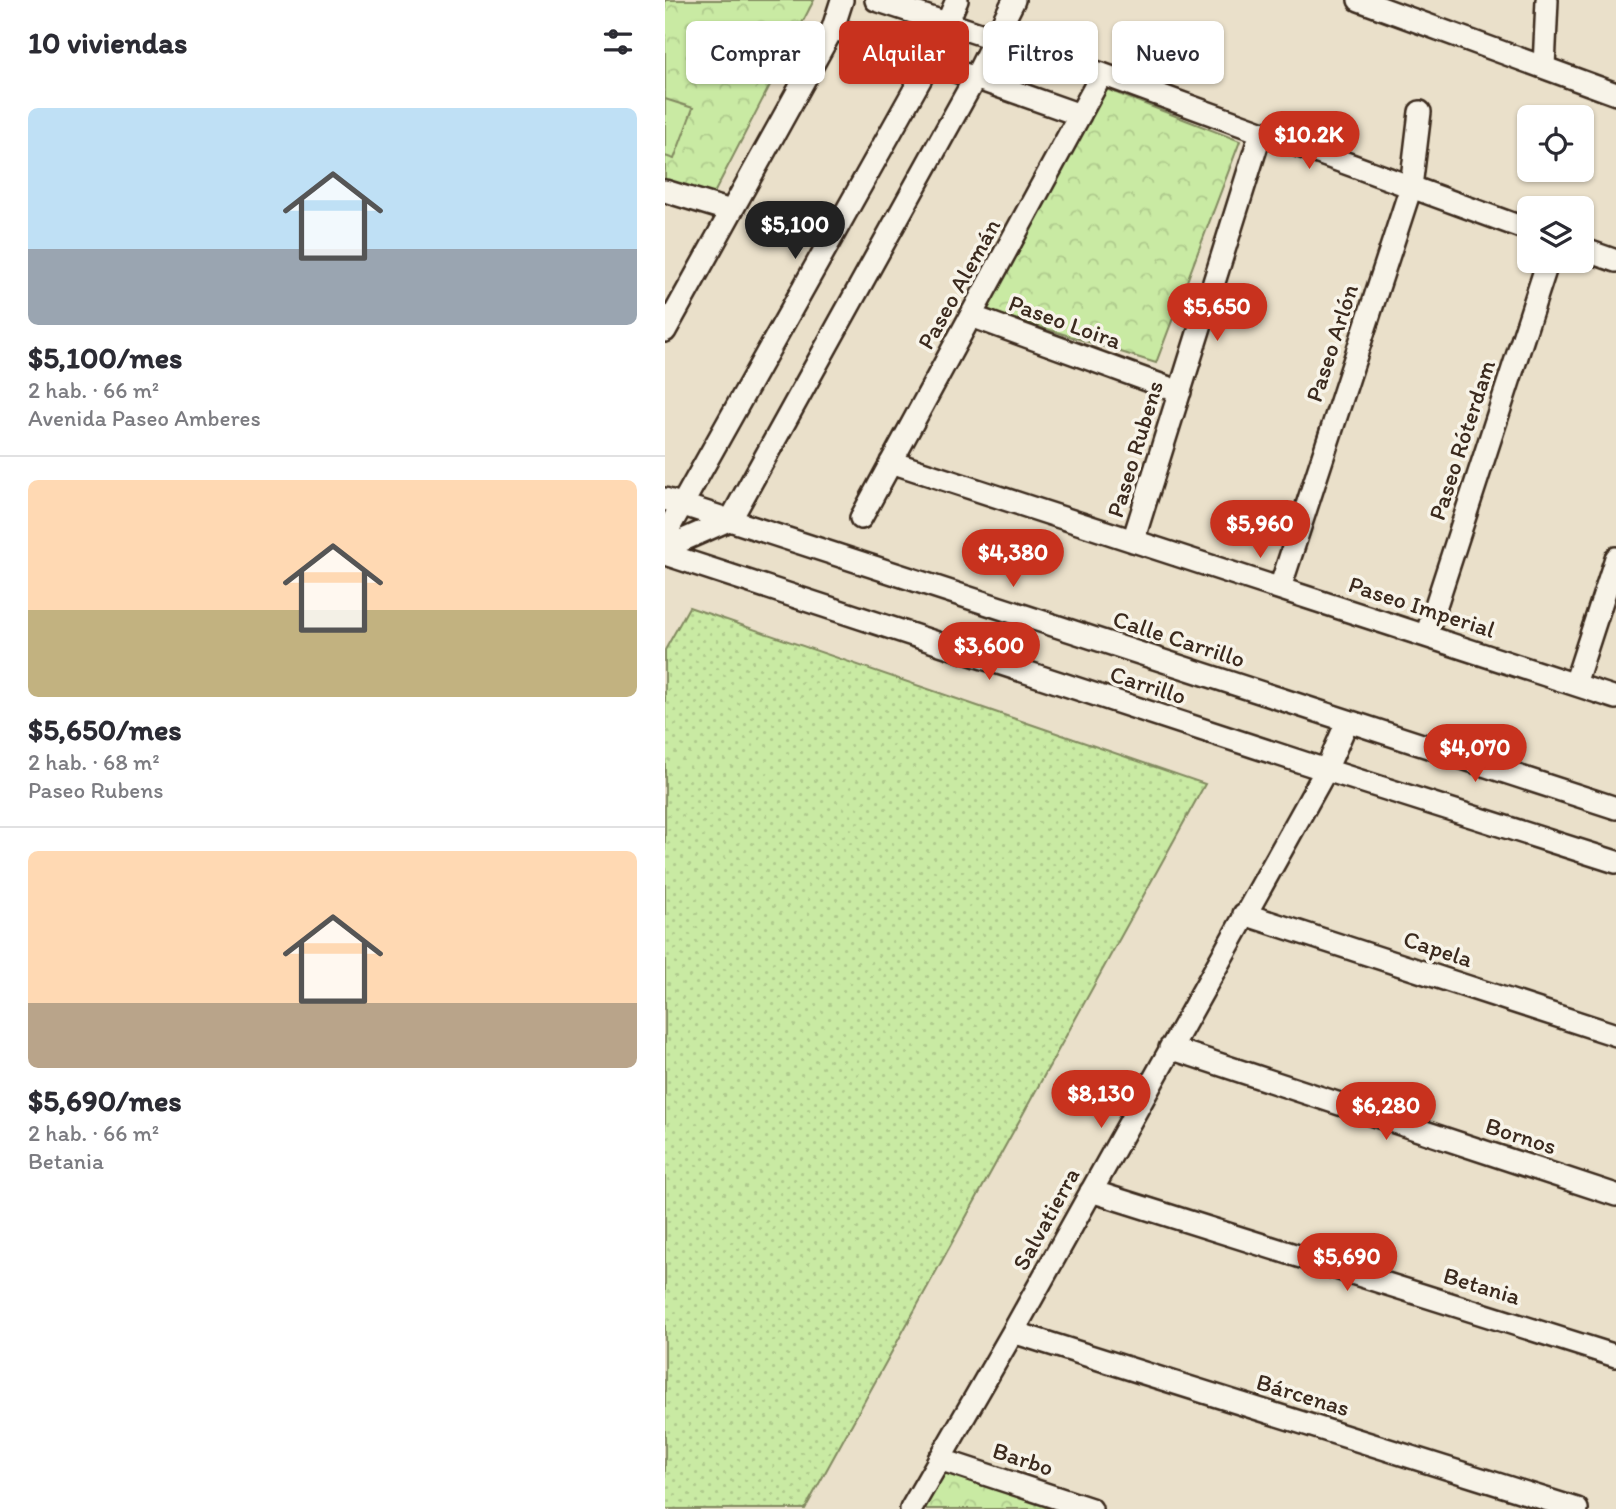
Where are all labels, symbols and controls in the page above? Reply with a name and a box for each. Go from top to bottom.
chip: Comprar [686,21,825,84]
chip: Alquilar [839,21,969,84]
chip: Filtros [983,21,1098,84]
chip: Nuevo [1112,21,1224,84]
icon: filters [599,23,637,61]
text: 10 viviendas [28,24,187,61]
map controls [1517,105,1594,273]
button: locate [1517,105,1594,182]
pin: $10.2K [1252,111,1366,171]
text: $10.2K [1275,120,1343,148]
icon: home [270,153,396,279]
button: layers [1517,196,1594,273]
pin: $5,100 [738,202,852,261]
text: $5,100 [761,210,829,238]
street label: Paseo Alemán [911,213,1007,354]
street label: Paseo Arlón [1299,280,1364,405]
pin: $5,650 [1160,284,1274,343]
street label: Paseo Loira [1005,288,1126,355]
text: $5,650 [1183,292,1251,320]
text: $5,100/mes [28,339,182,376]
street label: Paseo Róterdam [1422,356,1501,524]
text: 2 hab. · 66 m² [28,376,159,404]
street label: Paseo Rubens [1100,377,1169,521]
text: Avenida Paseo Amberes [28,404,261,432]
pin: $5,960 [1203,500,1317,560]
text: $5,960 [1226,509,1294,537]
icon: home [270,525,396,651]
pin: $4,380 [956,530,1070,589]
text: $4,380 [978,538,1048,566]
street label: Paseo Imperial [1345,569,1499,644]
street label: Calle Carrillo [1109,604,1249,674]
pin: $3,600 [932,622,1046,682]
text: $3,600 [954,631,1024,659]
street label: Carrillo [1106,659,1190,710]
text: $5,650/mes [28,711,182,748]
pin: $4,070 [1418,724,1532,784]
text: $4,070 [1440,733,1510,761]
text: 2 hab. · 68 m² [28,748,160,776]
text: Paseo Rubens [28,776,164,804]
icon: home [270,896,396,1022]
street label: Capela [1400,924,1477,973]
pin: $8,130 [1044,1070,1158,1130]
text: $8,130 [1067,1079,1135,1107]
text: $5,690/mes [28,1082,182,1119]
pin: $6,280 [1329,1082,1443,1142]
text: $6,280 [1352,1091,1420,1119]
street label: Bornos [1482,1110,1560,1161]
text: 2 hab. · 66 m² [28,1119,159,1147]
text: Betania [28,1147,104,1175]
street label: Salvatierra [1006,1162,1086,1275]
pin: $5,690 [1290,1234,1404,1293]
text: $5,690 [1313,1242,1381,1270]
street label: Betania [1440,1260,1525,1311]
street label: Bárcenas [1253,1367,1353,1422]
street label: Barbo [989,1435,1057,1482]

